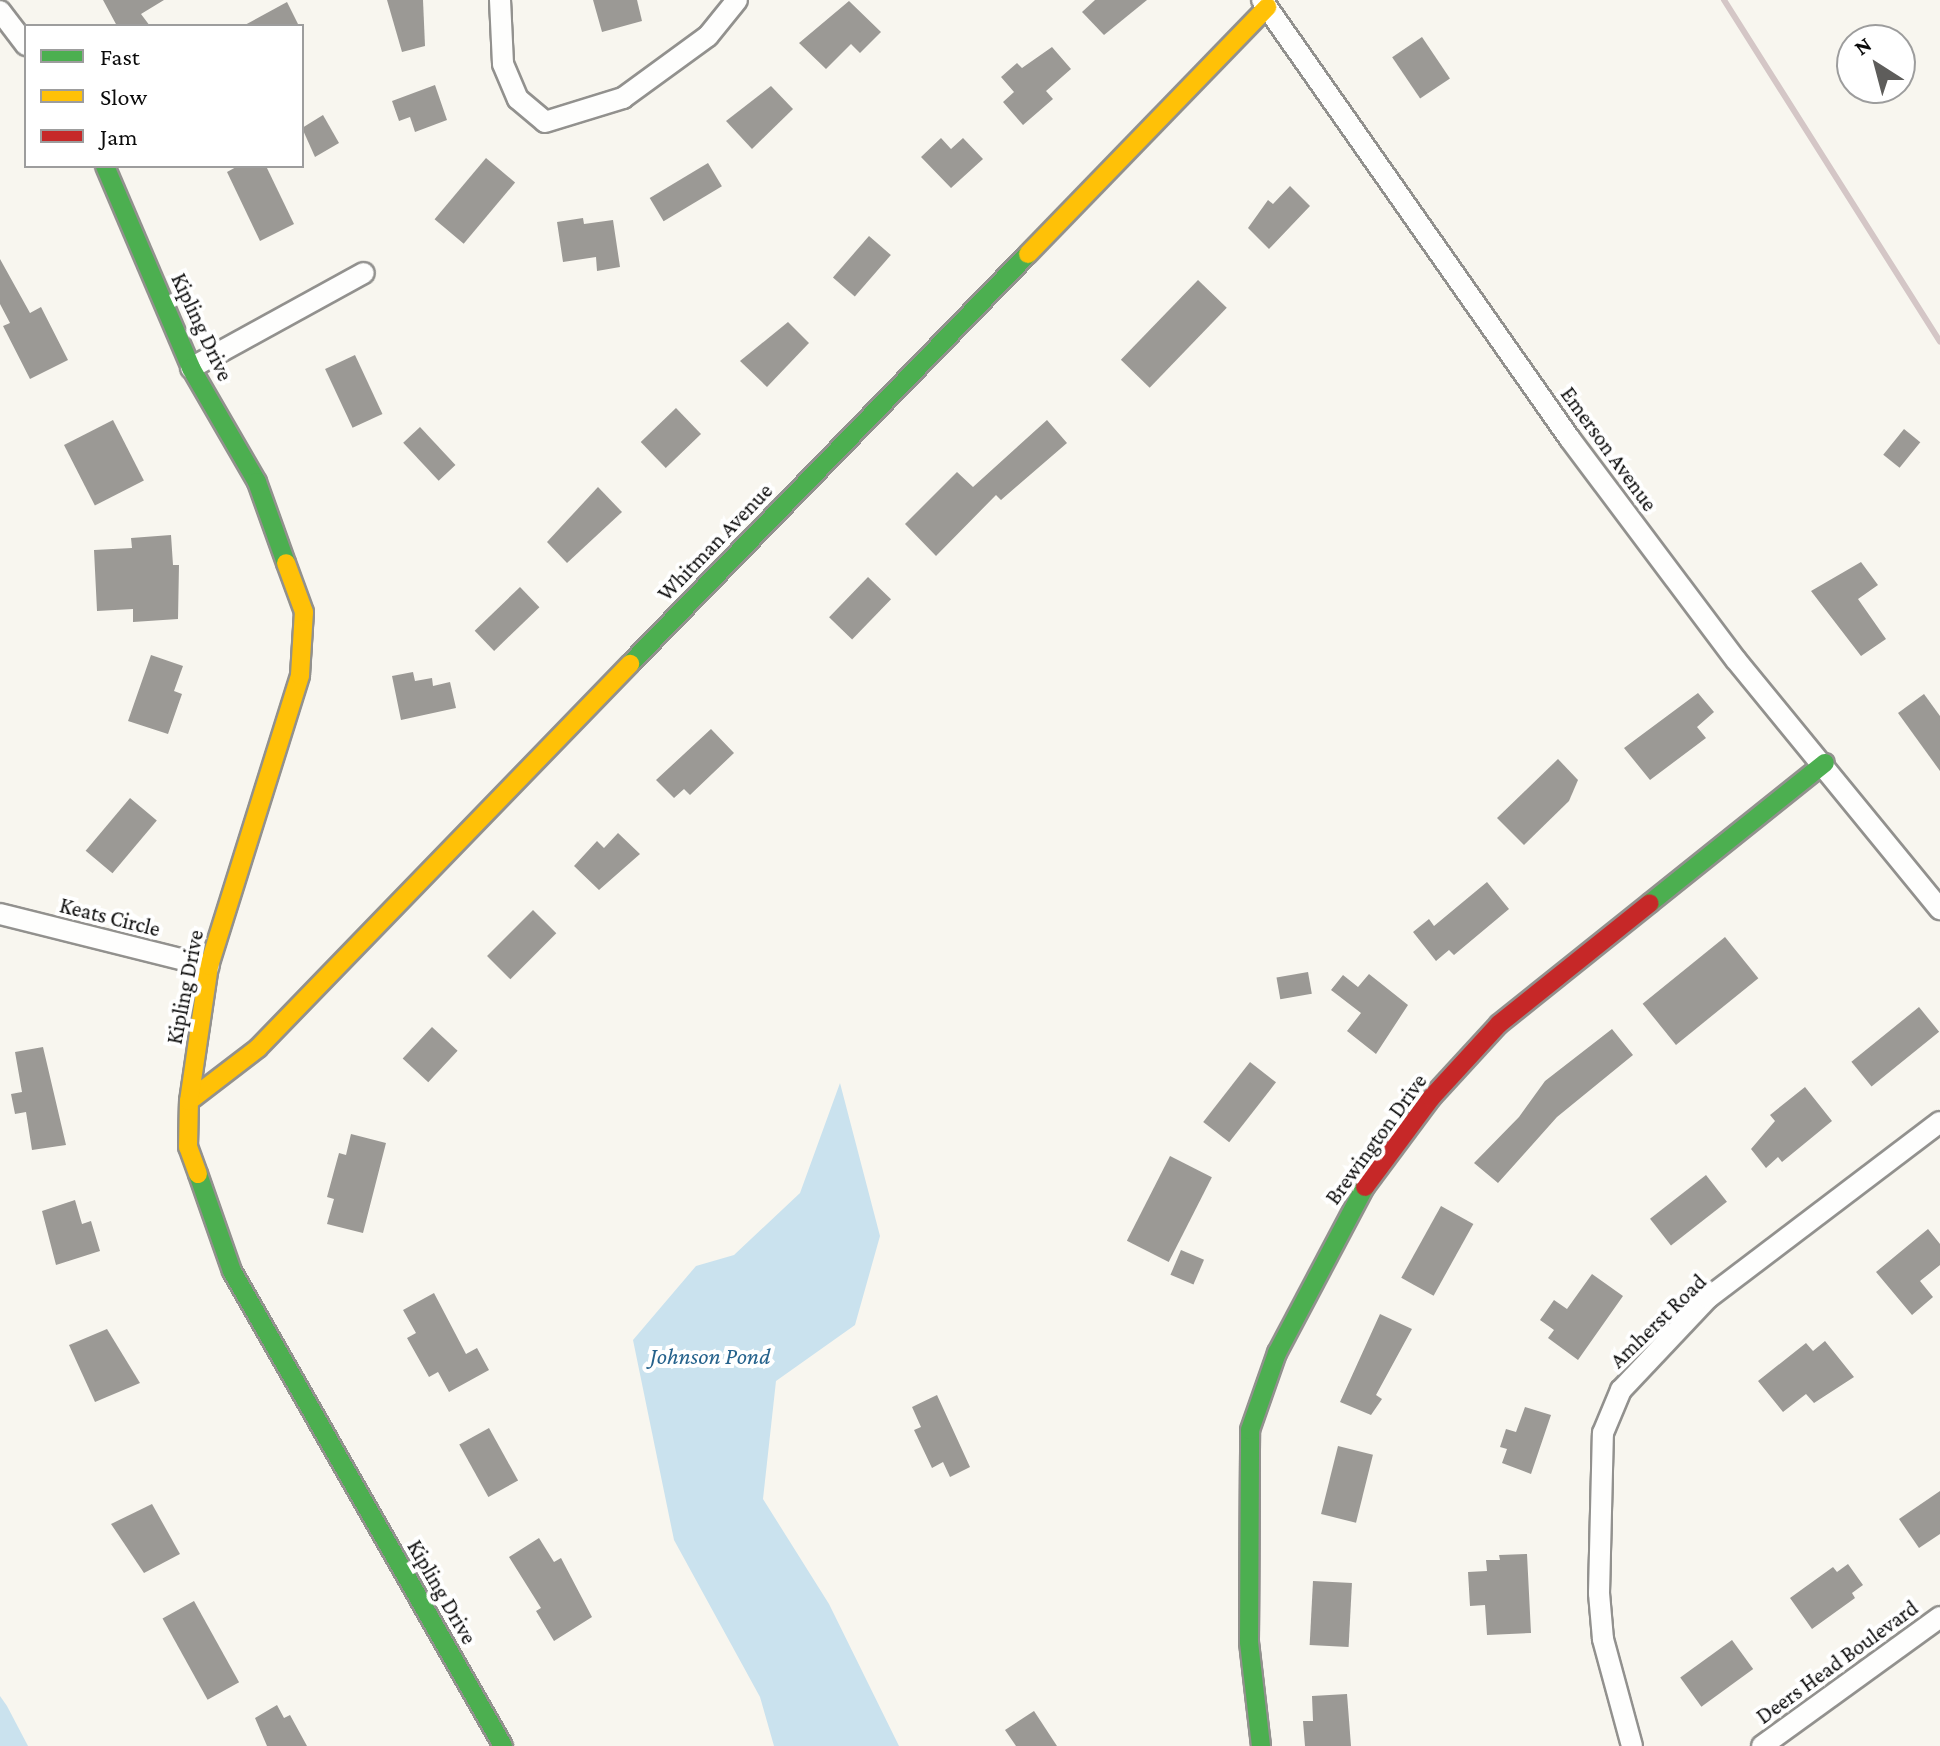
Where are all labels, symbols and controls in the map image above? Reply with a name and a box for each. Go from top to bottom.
legend [24,24,304,168]
north arrow [1836,24,1916,104]
text: N [1849,31,1876,60]
text: Fast [100,43,140,70]
text: Slow [100,83,147,110]
text: Jam [100,123,138,150]
street label: Kipling Drive [166,269,238,385]
street label: Emerson Avenue [1555,382,1663,516]
street label: Whitman Avenue [652,478,778,606]
street label: Keats Circle [57,892,163,942]
street label: Kipling Drive [161,928,209,1046]
street label: Brewington Drive [1320,1068,1432,1210]
street label: Amherst Road [1604,1268,1712,1374]
water label: Johnson Pond [650,1342,770,1370]
street label: Kipling Drive [402,1535,482,1649]
street label: Deers Head Boulevard [1751,1594,1923,1730]

